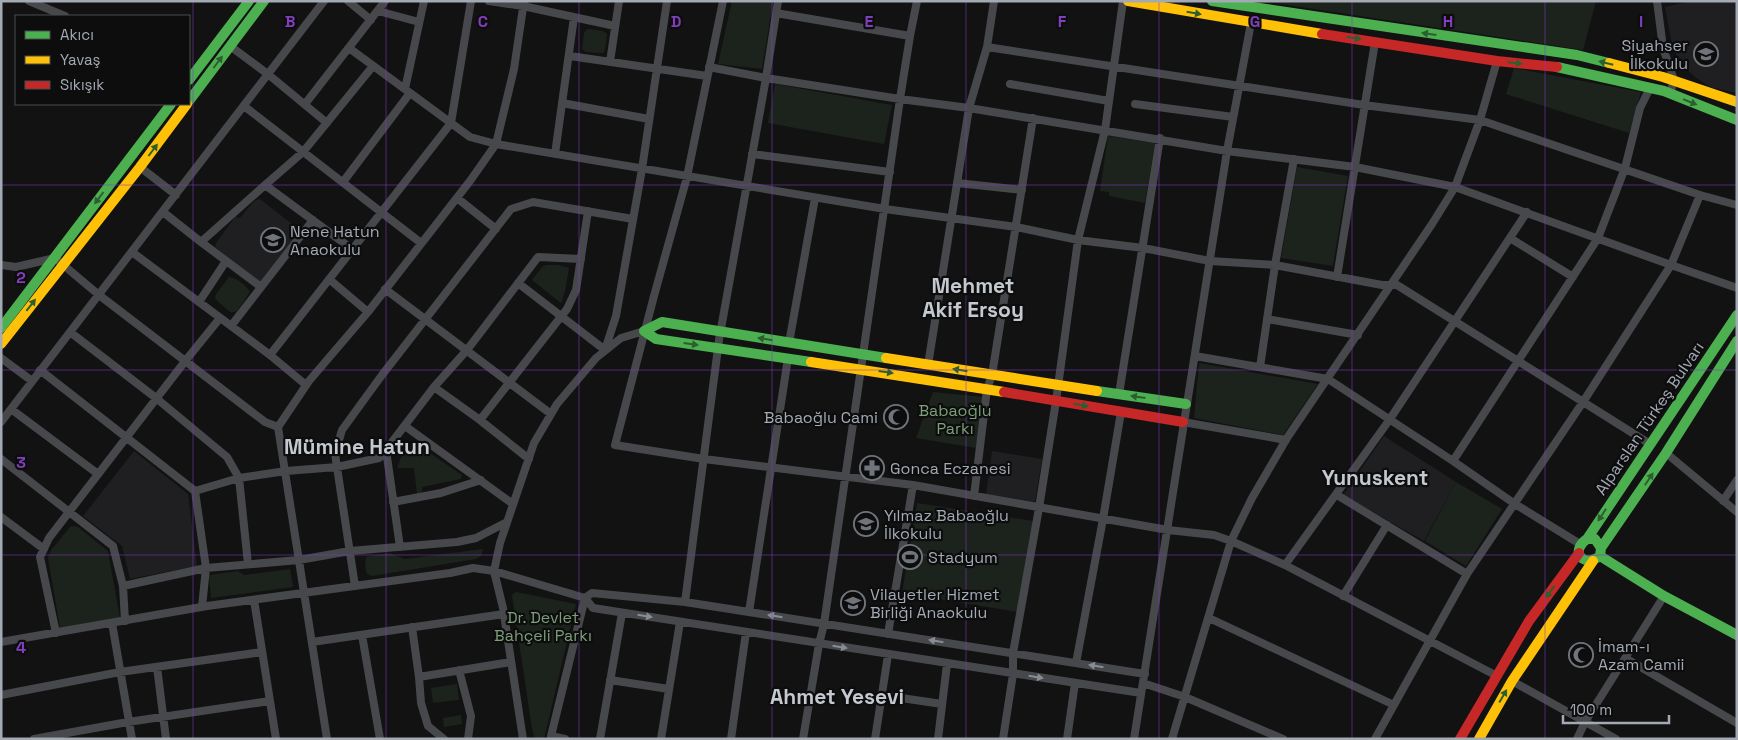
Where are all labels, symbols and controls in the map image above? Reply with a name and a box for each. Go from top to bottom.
one-way arrow [1186,9,1202,17]
text: B [285,11,295,32]
text: C [478,11,488,32]
text: D [671,11,681,32]
text: E [865,11,874,32]
text: F [1058,11,1067,32]
text: G [1250,11,1260,32]
text: H [1443,11,1453,32]
text: I [1639,11,1643,32]
legend [15,15,190,105]
text: Akıcı [60,25,94,44]
one-way arrow [1421,29,1437,37]
one-way arrow [1346,35,1362,43]
place label: Siyahser İlkokulu [1622,35,1688,74]
school or university icon: Siyahser İlkokulu [1693,41,1719,67]
text: Yavaş [60,50,101,69]
one-way arrow [213,55,223,69]
one-way arrow [1507,59,1523,67]
one-way arrow [1599,59,1614,67]
text: Sıkışık [60,75,104,94]
one-way arrow [1683,98,1697,106]
one-way arrow [147,144,158,157]
one-way arrow [94,191,105,204]
place label: Nene Hatun Anaokulu [290,221,380,260]
school or university icon: Nene Hatun Anaokulu [260,227,286,253]
text: 2 [16,267,26,288]
district label: Mehmet Akif Ersoy [922,272,1024,323]
one-way arrow [26,299,37,312]
one-way arrow [757,334,773,342]
street label: Alparslan Türkeş Bulvarı [1590,338,1709,499]
one-way arrow [683,340,699,348]
one-way arrow [952,366,968,374]
one-way arrow [878,369,894,377]
one-way arrow [1130,393,1146,401]
park label: Babaoğlu Parkı [919,400,991,439]
one-way arrow [1073,402,1089,410]
mosque icon: Babaoğlu Cami [883,404,909,430]
place label: Babaoğlu Cami [764,407,878,428]
district label: Mümine Hatun [284,433,430,460]
text: 3 [16,452,26,473]
pharmacy icon: Gonca Eczanesi [859,455,885,481]
place label: Gonca Eczanesi [890,458,1011,479]
district label: Yunuskent [1322,464,1428,491]
one-way arrow [1644,472,1654,485]
place label: Yılmaz Babaoğlu İlkokulu [884,505,1009,544]
one-way arrow [1598,508,1607,522]
school or university icon: Yılmaz Babaoğlu İlkokulu [853,511,879,537]
sports icon: Stadyum [897,544,923,570]
place label: Stadyum [928,547,998,568]
place label: Vilayetler Hizmet Birliği Anaokulu [870,584,1000,623]
one-way arrow [1545,585,1555,599]
school or university icon: Vilayetler Hizmet Birliği Anaokulu [840,590,866,616]
park label: Dr. Devlet Bahçeli Parkı [494,607,592,646]
one-way arrow [767,612,783,620]
one-way arrow [638,613,654,621]
place label: İmam-ı Azam Camii [1598,636,1685,675]
text: 4 [16,637,26,658]
one-way arrow [928,637,944,645]
mosque icon: İmam-ı Azam Camii [1568,642,1594,668]
one-way arrow [833,643,849,651]
one-way arrow [1088,662,1104,670]
one-way arrow [1028,674,1044,682]
district label: Ahmet Yesevi [770,683,904,710]
one-way arrow [1499,690,1508,703]
scale bar [1563,692,1669,724]
text: 100 m [1570,700,1612,719]

